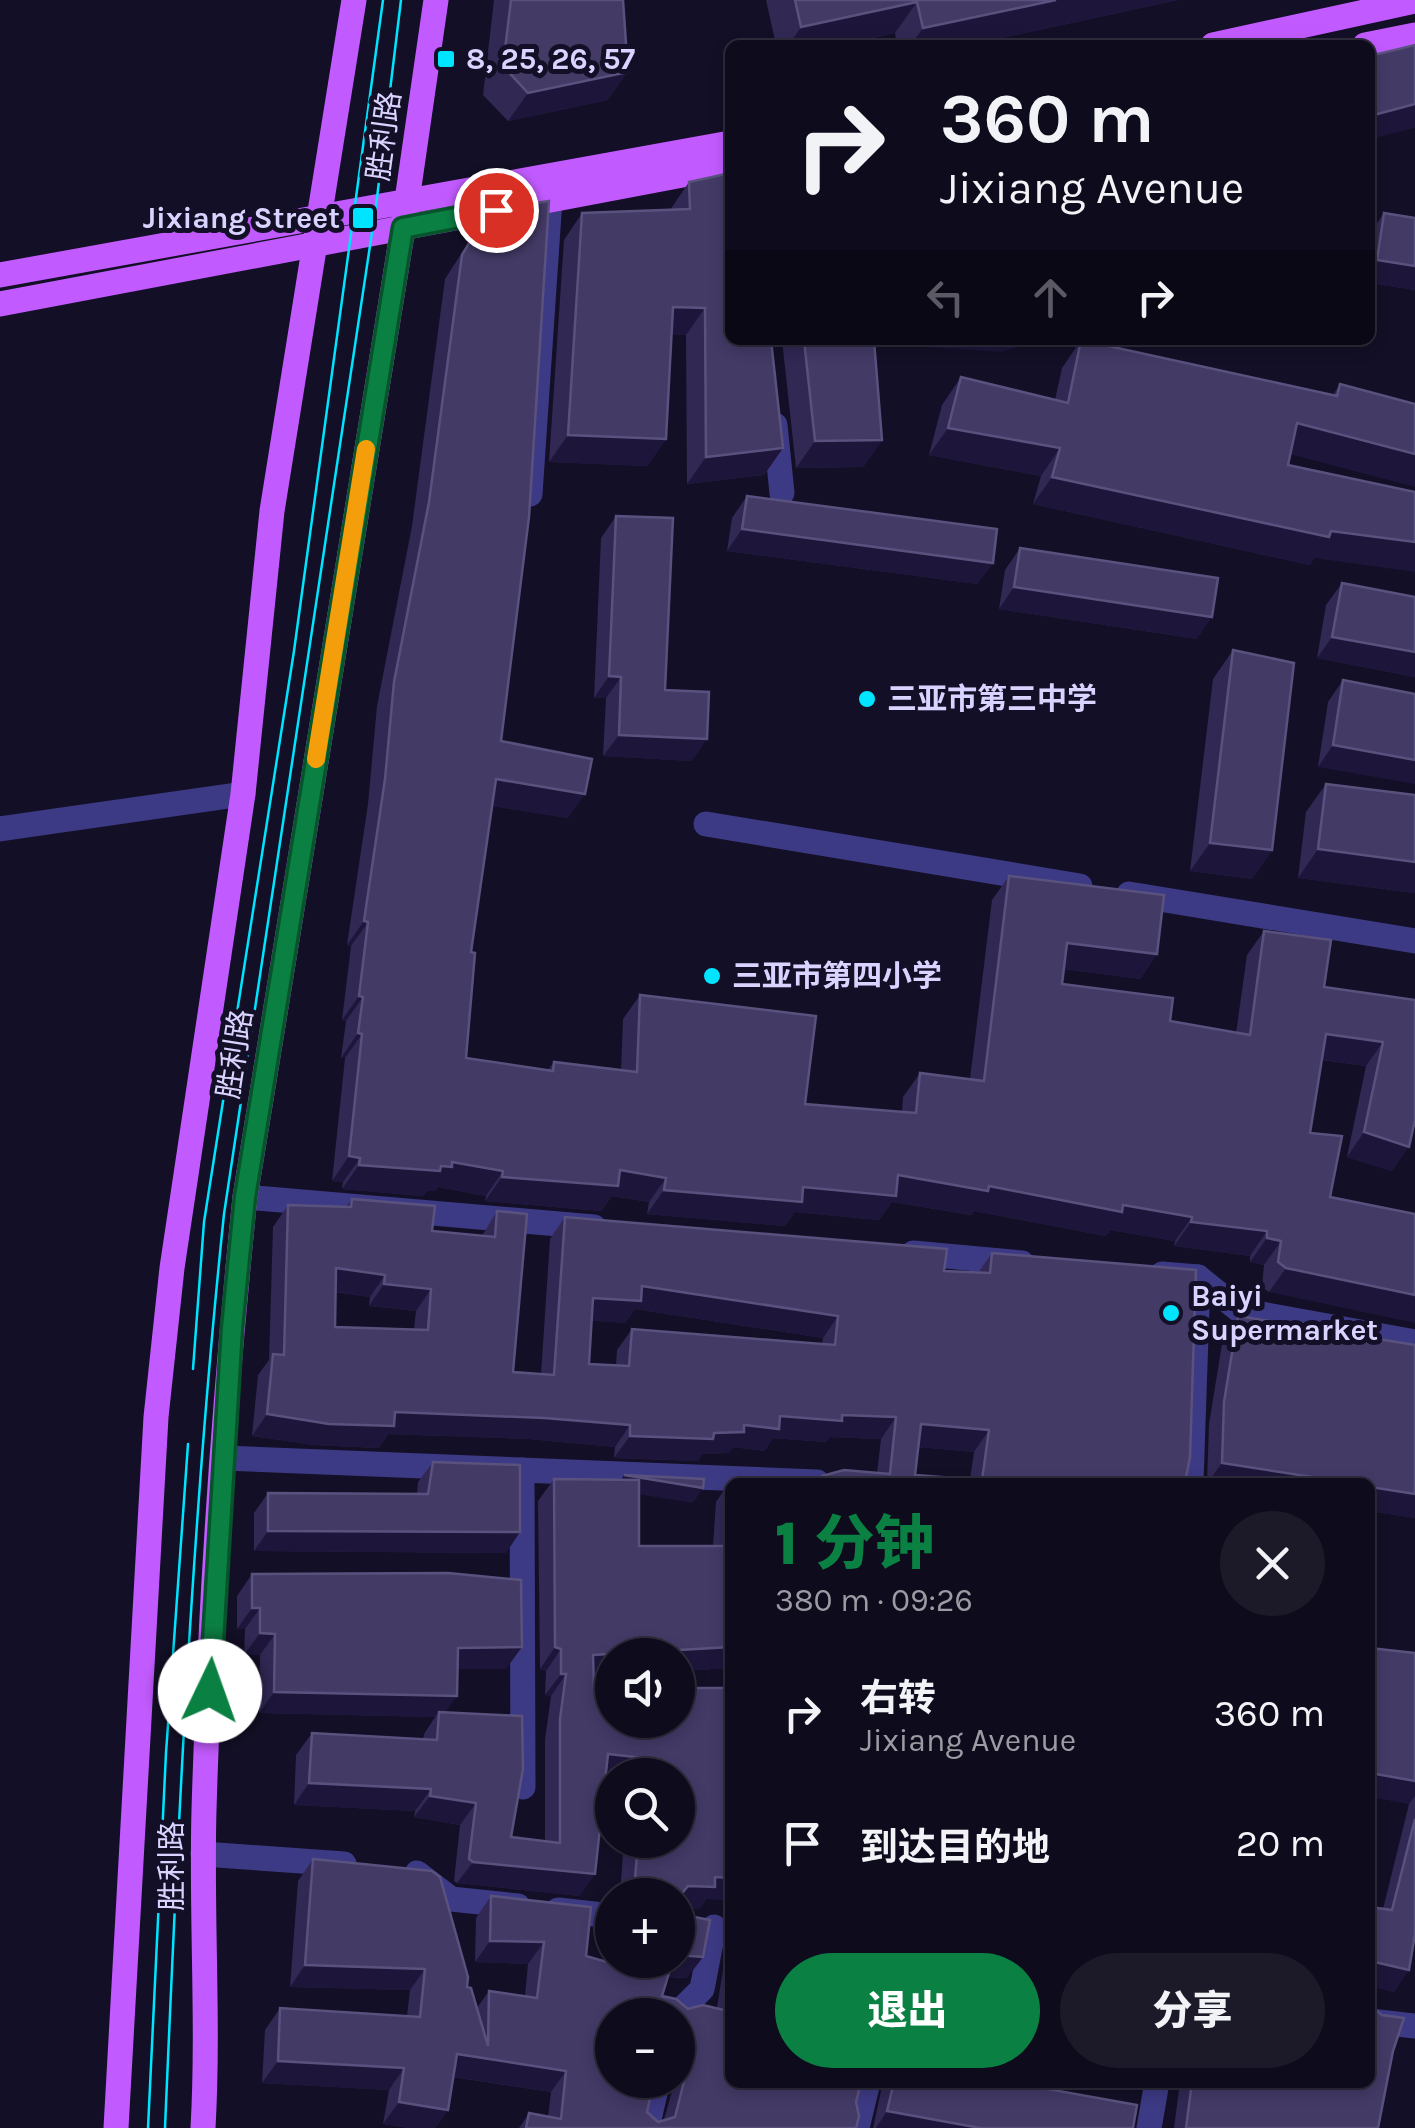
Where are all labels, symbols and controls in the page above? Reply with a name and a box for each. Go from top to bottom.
place label: 8, 25, 26, 57 [466,41,635,77]
marker: 8, 25, 26, 57 [435,48,457,70]
text: 360 m [940,78,1154,160]
icon: right [775,80,905,210]
street label: 胜利路 [360,89,408,183]
text: Jixiang Avenue [940,162,1244,214]
pin [454,168,539,253]
icon: arrive [469,183,524,238]
place label: Jixiang Street [143,200,340,236]
marker: Jixiang Street [350,205,376,231]
icon: left [918,270,973,325]
icon: ahead [1023,270,1078,325]
icon: right [1128,270,1183,325]
place label: 三亚市第三中学 [887,681,1097,717]
marker: 三亚市第三中学 [856,688,878,710]
place label: 三亚市第四小学 [732,958,942,994]
marker: 三亚市第四小学 [701,965,723,987]
street label: 胜利路 [210,1007,260,1101]
place label: Baiyi Supermarket [1191,1278,1378,1348]
marker: Baiyi Supermarket [1160,1302,1182,1324]
text: 1 分钟 [775,1509,934,1579]
button: close [1220,1511,1325,1616]
text: 380 m · 09:26 [775,1582,973,1619]
map controls [595,1638,695,2098]
button: sound [595,1638,695,1738]
position arrow [158,1639,262,1743]
text: 右转 [860,1676,936,1721]
icon: right [775,1686,830,1741]
text: 360 m [1214,1691,1325,1736]
text: Jixiang Avenue [860,1722,1076,1759]
button: search [595,1758,695,1858]
icon: arrive [775,1816,830,1871]
street label: 胜利路 [154,1821,190,1911]
text: 20 m [1236,1821,1325,1866]
text: 到达目的地 [860,1825,1050,1870]
button: + [595,1878,695,1978]
button: 退出 [775,1953,1040,2068]
button: 分享 [1060,1953,1325,2068]
button: − [595,1998,695,2098]

